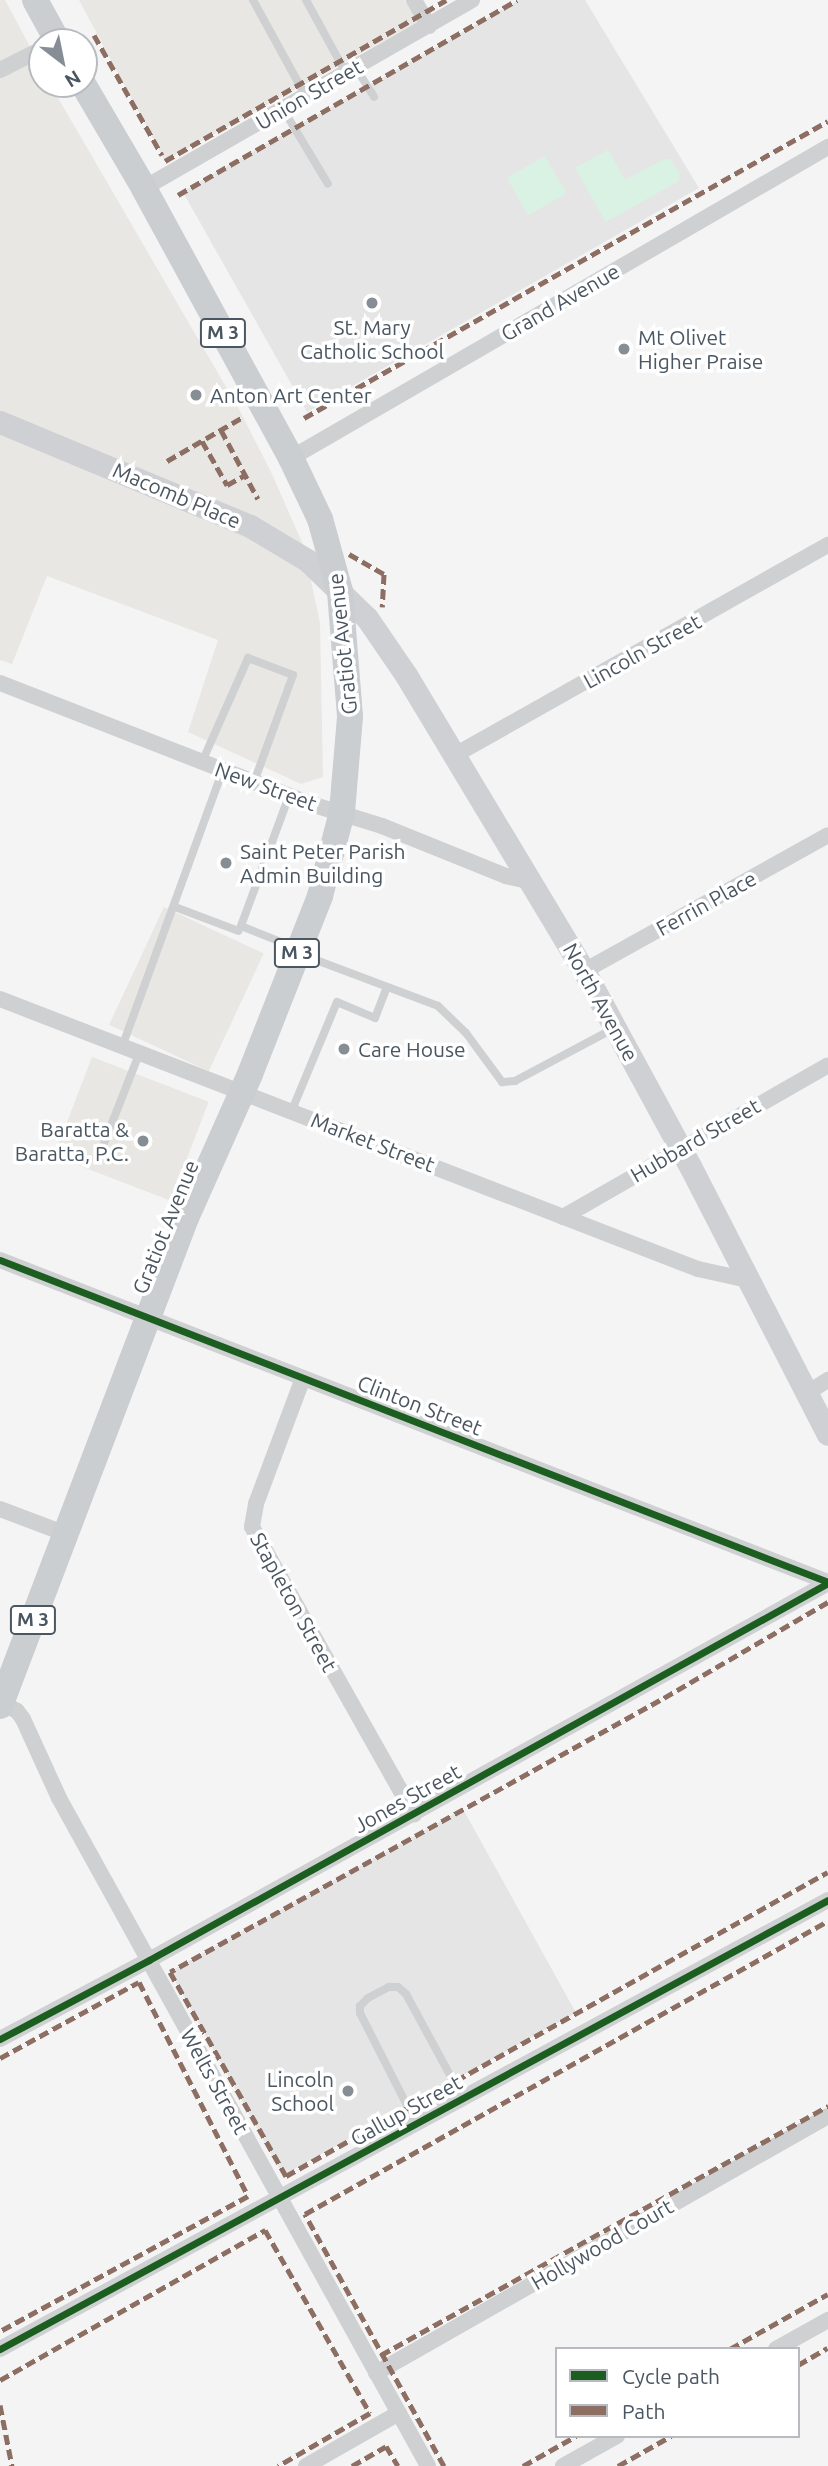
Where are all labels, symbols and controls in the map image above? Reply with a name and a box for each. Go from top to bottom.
north arrow [28,28,98,98]
street label: Union Street [251,53,367,135]
text: N [61,66,85,92]
street label: Grand Avenue [496,258,624,346]
marker: St. Mary Catholic School [364,295,380,311]
place label: St. Mary Catholic School [300,314,444,364]
road number: M 3 [198,318,248,348]
place label: Mt Olivet Higher Praise [638,324,763,374]
marker: Mt Olivet Higher Praise [616,341,632,357]
place label: Anton Art Center [210,382,372,408]
marker: Anton Art Center [188,387,204,403]
street label: Macomb Place [109,457,245,533]
street label: Gratiot Avenue [322,572,362,716]
street label: Lincoln Street [579,608,705,694]
street label: New Street [212,756,320,816]
place label: Saint Peter Parish Admin Building [240,838,406,888]
marker: Saint Peter Parish Admin Building [218,855,234,871]
street label: Ferrin Place [652,865,760,941]
road number: M 3 [272,937,322,968]
street label: North Avenue [558,939,644,1065]
place label: Care House [358,1036,466,1062]
marker: Care House [336,1041,352,1057]
street label: Hubbard Street [626,1093,764,1187]
street label: Market Street [308,1107,438,1177]
place label: Baratta & Baratta, P.C. [15,1116,129,1166]
marker: Baratta & Baratta, P.C. [135,1133,151,1149]
street label: Gratiot Avenue [127,1156,203,1298]
street label: Clinton Street [354,1370,486,1440]
street label: Stapleton Street [245,1528,343,1676]
road number: M 3 [8,1604,58,1636]
street label: Jones Street [349,1758,465,1838]
street label: Welts Street [176,2024,254,2138]
place label: Lincoln School [267,2066,334,2116]
street label: Gallup Street [346,2069,466,2151]
marker: Lincoln School [340,2083,356,2099]
street label: Hollywood Court [527,2193,677,2295]
legend [555,2347,800,2438]
text: Cycle path [622,2364,720,2388]
text: Path [622,2399,665,2423]

